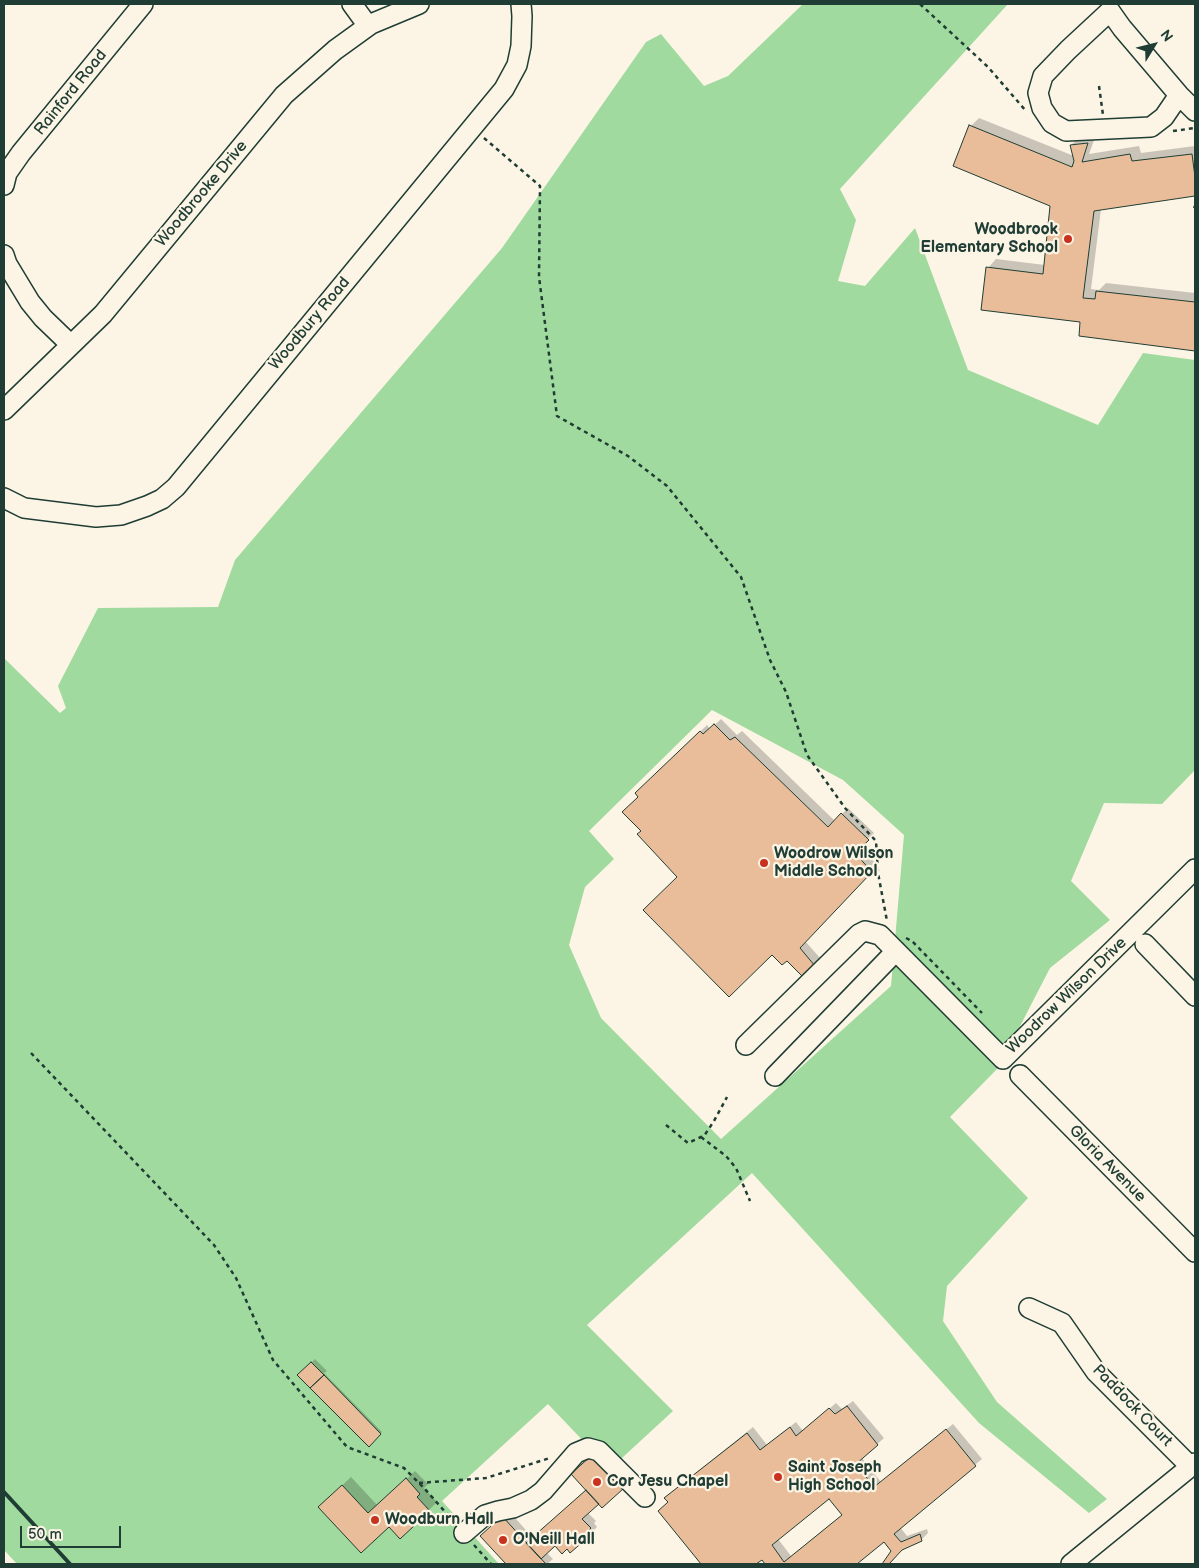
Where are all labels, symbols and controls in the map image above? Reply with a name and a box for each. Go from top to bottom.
north arrow [1129,20,1179,70]
text: N [1157,27,1177,45]
street label: Rainford Road [31,46,111,140]
street label: Woodbrooke Drive [152,137,252,251]
place label: Woodbrook Elementary School [921,220,1058,258]
marker: Woodbrook Elementary School [1062,233,1074,245]
street label: Woodbury Road [265,274,355,374]
place label: Woodrow Wilson Middle School [774,844,894,882]
marker: Woodrow Wilson Middle School [758,857,770,869]
street label: Woodrow Wilson Drive [1003,934,1131,1058]
street label: Gloria Avenue [1064,1121,1150,1207]
street label: Paddock Court [1088,1361,1176,1451]
place label: Saint Joseph High School [788,1458,882,1496]
marker: Saint Joseph High School [772,1471,784,1483]
place label: Cor Jesu Chapel [607,1472,728,1492]
marker: Cor Jesu Chapel [591,1476,603,1488]
place label: Woodburn Hall [385,1510,494,1530]
marker: Woodburn Hall [369,1514,381,1526]
scale bar [22,1516,124,1548]
text: 50 m [28,1525,62,1544]
place label: O'Neill Hall [513,1530,595,1550]
marker: O'Neill Hall [497,1534,509,1546]

